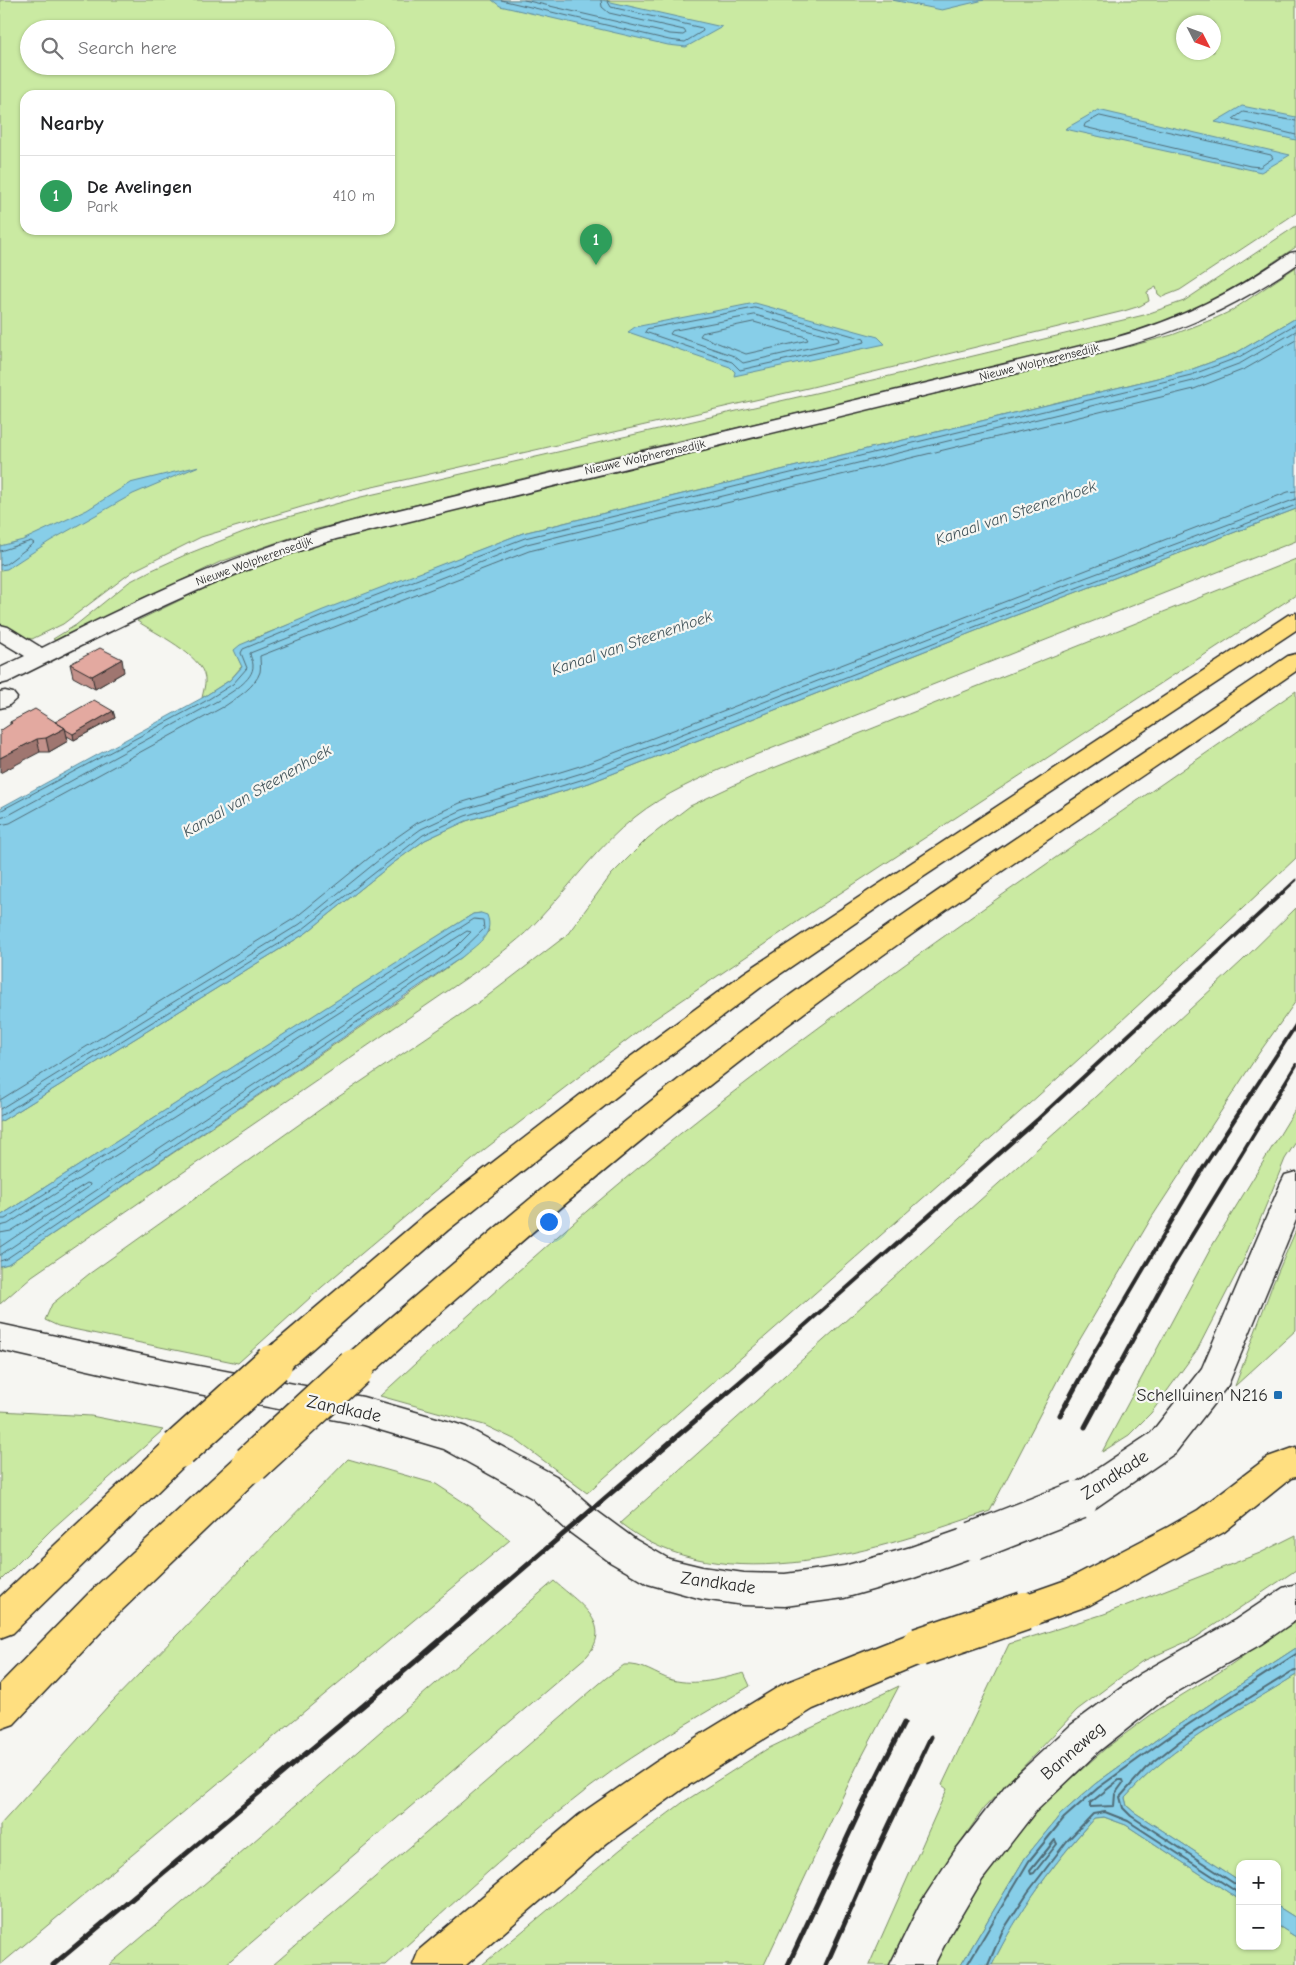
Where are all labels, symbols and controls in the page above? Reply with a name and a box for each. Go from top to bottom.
north arrow [1176,15,1221,60]
search box [20,20,395,75]
icon: search [38,34,66,62]
text: Search here [78,37,177,59]
text: Nearby [40,111,104,135]
text: De Avelingen [87,176,192,198]
text: 1 [53,187,59,205]
text: 410 m [333,187,375,205]
text: Park [87,198,118,216]
pin: 1 [580,224,612,265]
street label: Nieuwe Wolpherensedijk [977,340,1101,384]
street label: Nieuwe Wolpherensedijk [583,436,707,478]
water label: Kanaal van Steenenhoek [933,477,1099,549]
street label: Nieuwe Wolpherensedijk [194,533,315,589]
water label: Kanaal van Steenenhoek [549,607,715,679]
water label: Kanaal van Steenenhoek [179,741,335,841]
your location [536,1209,562,1235]
place label: Schelluinen N216 [1136,1385,1268,1406]
marker: Schelluinen N216 [1272,1389,1284,1401]
street label: Zandkade [305,1391,383,1427]
street label: Zandkade [1078,1446,1152,1504]
street label: Zandkade [679,1567,757,1599]
street label: Banneweg [1037,1717,1109,1785]
map controls [1236,1860,1281,1950]
button: + [1236,1860,1281,1905]
button: − [1236,1905,1281,1950]

